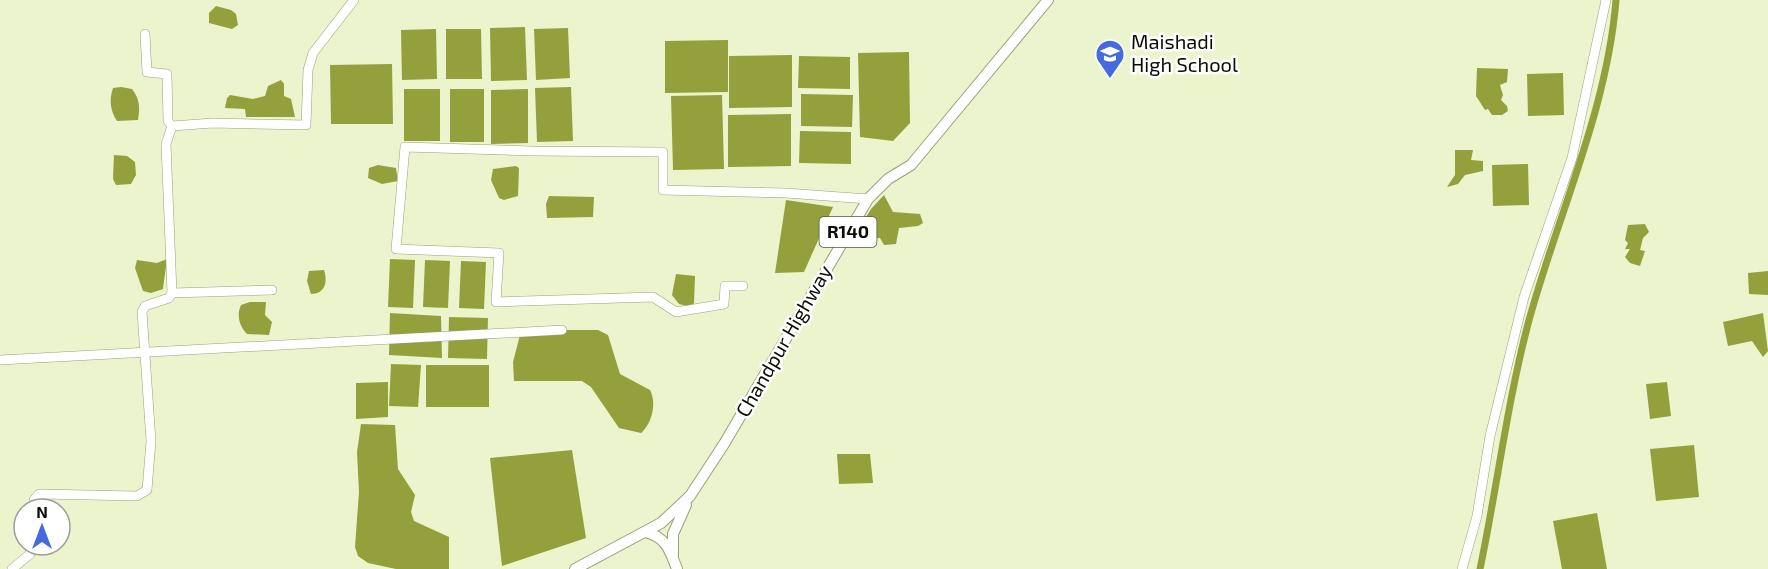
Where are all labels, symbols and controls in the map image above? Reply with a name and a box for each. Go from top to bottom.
place label: Maishadi High School [1131,29,1238,76]
school or university icon: Maishadi High School [1094,38,1126,80]
road number: R140 [820,217,876,247]
street label: Chandpur Highway [730,260,837,421]
north arrow [12,497,72,557]
text: N [36,502,48,521]

